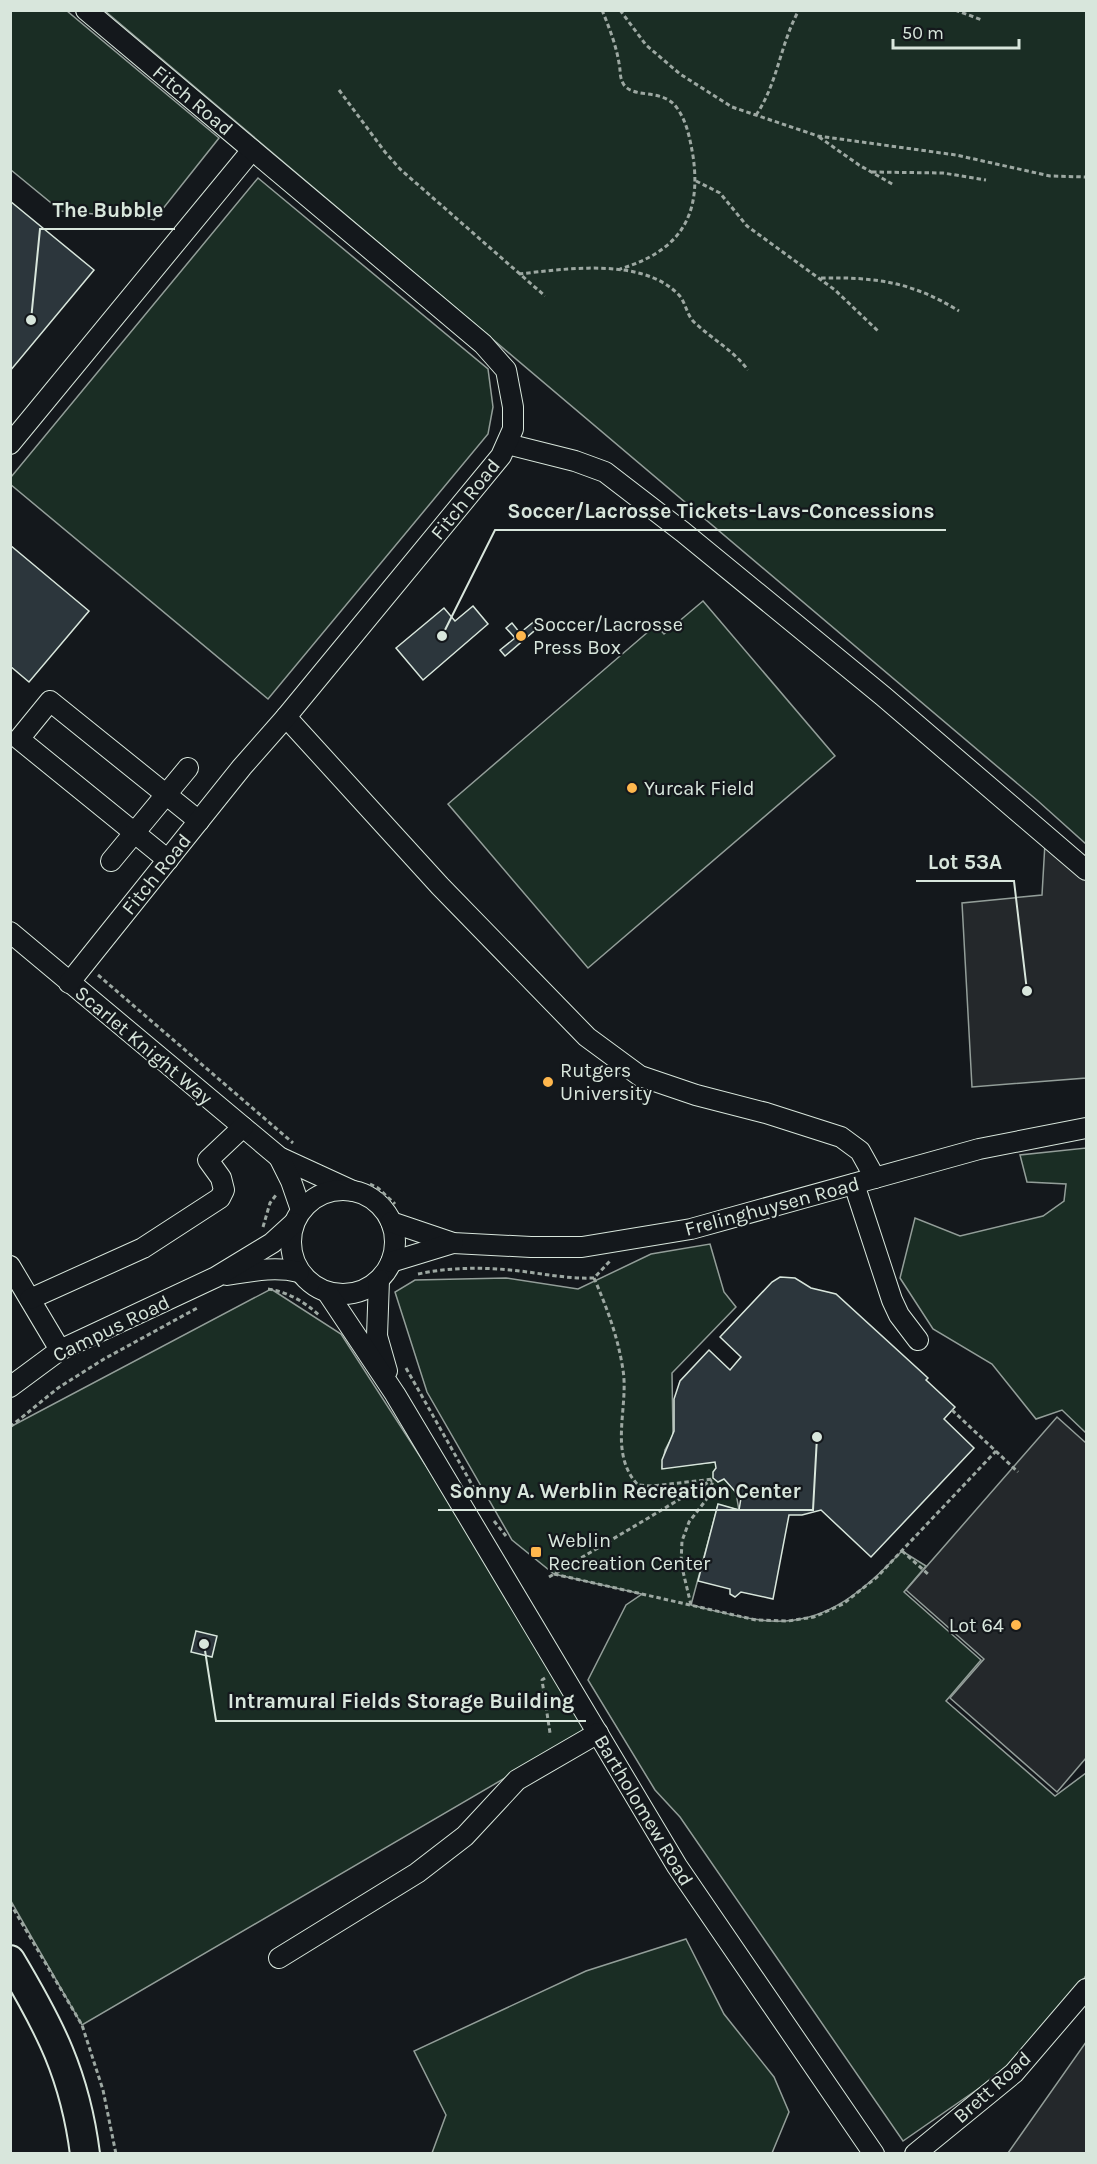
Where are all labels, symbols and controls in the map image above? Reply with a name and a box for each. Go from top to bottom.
scale bar [893,12,1019,50]
text: 50 m [902,22,944,44]
street label: Fitch Road [148,60,237,140]
callout: The Bubble [40,190,175,229]
text: The Bubble [53,198,163,222]
street label: Fitch Road [426,454,505,544]
callout: Soccer/Lacrosse Tickets-Lavs-Concessions [495,491,946,530]
text: Soccer/Lacrosse Tickets-Lavs-Concessions [507,499,935,523]
place label: Soccer/Lacrosse Press Box [533,613,683,659]
marker: Soccer/Lacrosse Press Box [514,629,528,643]
place label: Yurcak Field [644,777,754,800]
marker: Yurcak Field [625,781,639,795]
street label: Fitch Road [117,829,196,919]
callout: Lot 53A [916,842,1014,881]
text: Lot 53A [928,850,1002,874]
street label: Scarlet Knight Way [70,981,217,1110]
place label: Rutgers University [560,1059,652,1105]
marker: Rutgers University [541,1075,555,1089]
street label: Frelinghuysen Road [682,1172,862,1241]
street label: Campus Road [49,1290,173,1367]
callout: Sonny A. Werblin Recreation Center [438,1471,813,1510]
text: Sonny A. Werblin Recreation Center [449,1479,801,1503]
place label: Weblin Recreation Center [548,1529,711,1575]
marker: Weblin Recreation Center [529,1545,543,1559]
place label: Lot 64 [949,1614,1004,1637]
marker: Lot 64 [1009,1618,1023,1632]
callout: Intramural Fields Storage Building [216,1682,586,1721]
text: Intramural Fields Storage Building [228,1689,574,1713]
street label: Bartholomew Road [589,1731,698,1890]
street label: Brett Road [949,2047,1036,2128]

